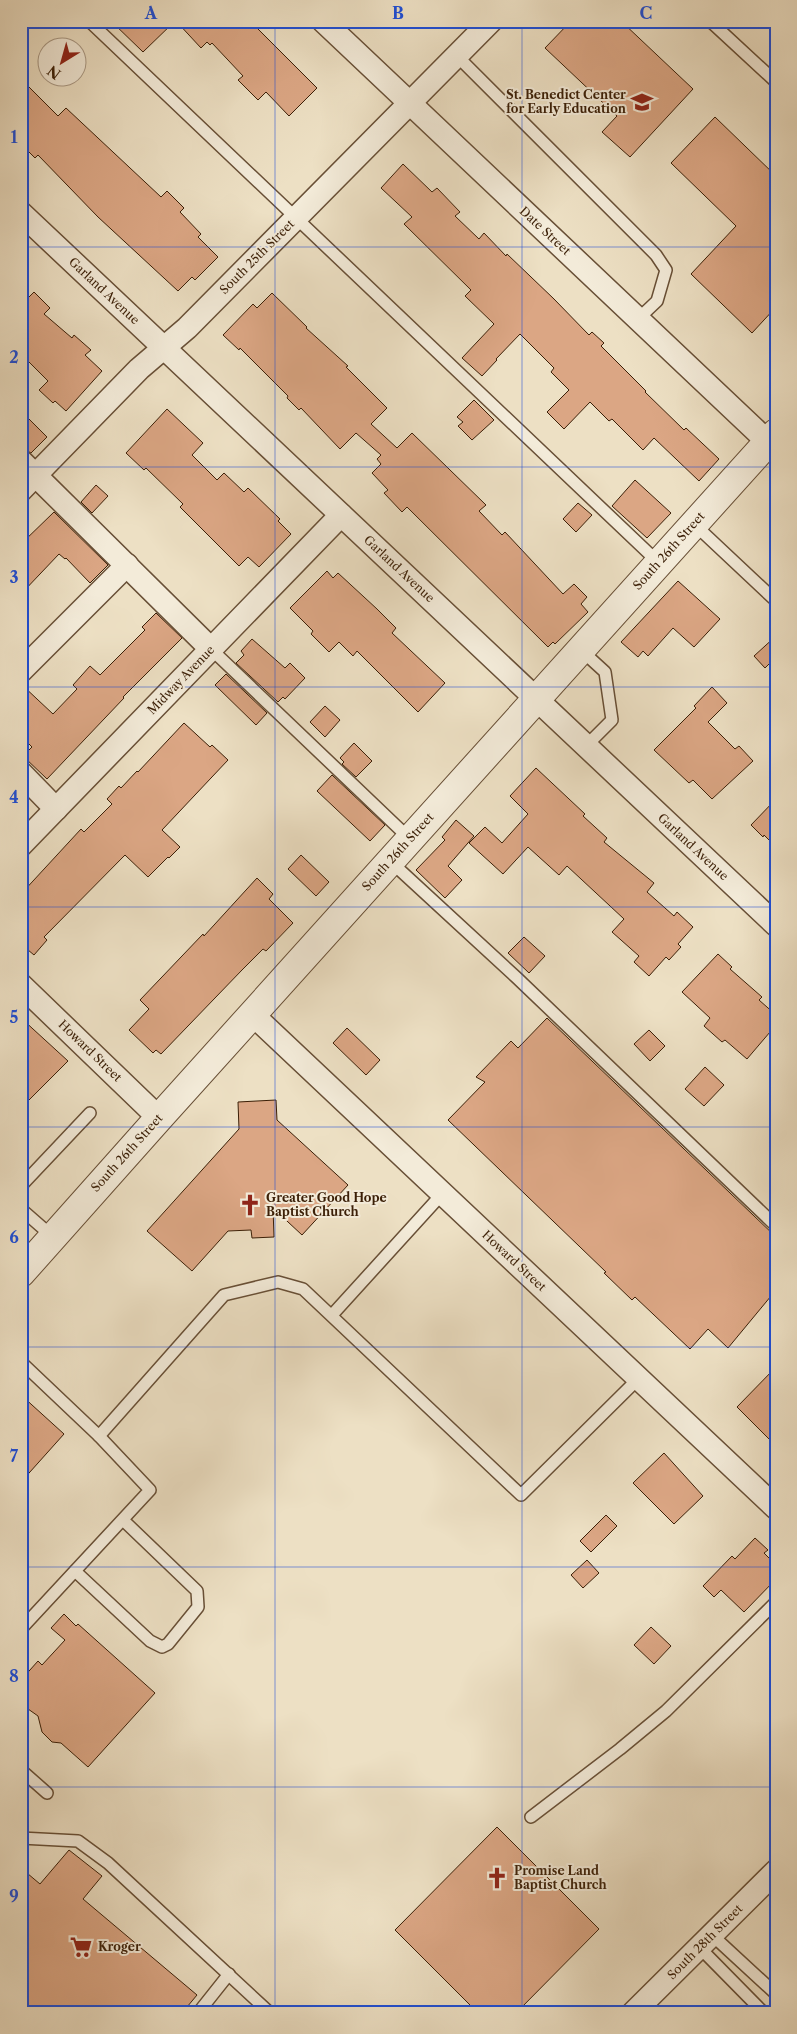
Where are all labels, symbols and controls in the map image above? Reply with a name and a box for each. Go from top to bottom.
text: A [144,3,158,23]
text: B [392,3,404,23]
text: C [640,3,652,23]
north arrow [38,38,88,88]
text: N [44,62,64,83]
place label: St. Benedict Center for Early Education [506,87,627,116]
school or university icon: St. Benedict Center for Early Education [629,89,655,115]
text: 1 [10,127,18,147]
street label: Date Street [517,203,574,259]
street label: South 25th Street [216,216,298,297]
street label: Garland Avenue [66,254,143,327]
text: 2 [9,347,19,367]
street label: South 26th Street [630,508,708,593]
street label: Garland Avenue [361,532,438,605]
text: 3 [9,567,19,587]
street label: Midway Avenue [144,642,218,717]
text: 4 [9,787,19,807]
street label: South 26th Street [359,809,437,894]
street label: Garland Avenue [655,810,732,883]
text: 5 [10,1007,19,1027]
street label: Howard Street [56,1017,126,1085]
street label: South 26th Street [88,1110,166,1195]
place label: Greater Good Hope Baptist Church [266,1190,387,1219]
church icon: Greater Good Hope Baptist Church [237,1192,263,1218]
text: 6 [9,1227,19,1247]
street label: Howard Street [479,1227,550,1295]
text: 7 [10,1446,19,1466]
text: 8 [9,1666,19,1686]
place label: Promise Land Baptist Church [514,1863,607,1892]
church icon: Promise Land Baptist Church [484,1865,510,1891]
text: 9 [9,1886,19,1906]
street label: South 28th Street [664,1901,746,1982]
supermarket icon: Kroger [68,1934,94,1960]
place label: Kroger [98,1939,141,1954]

